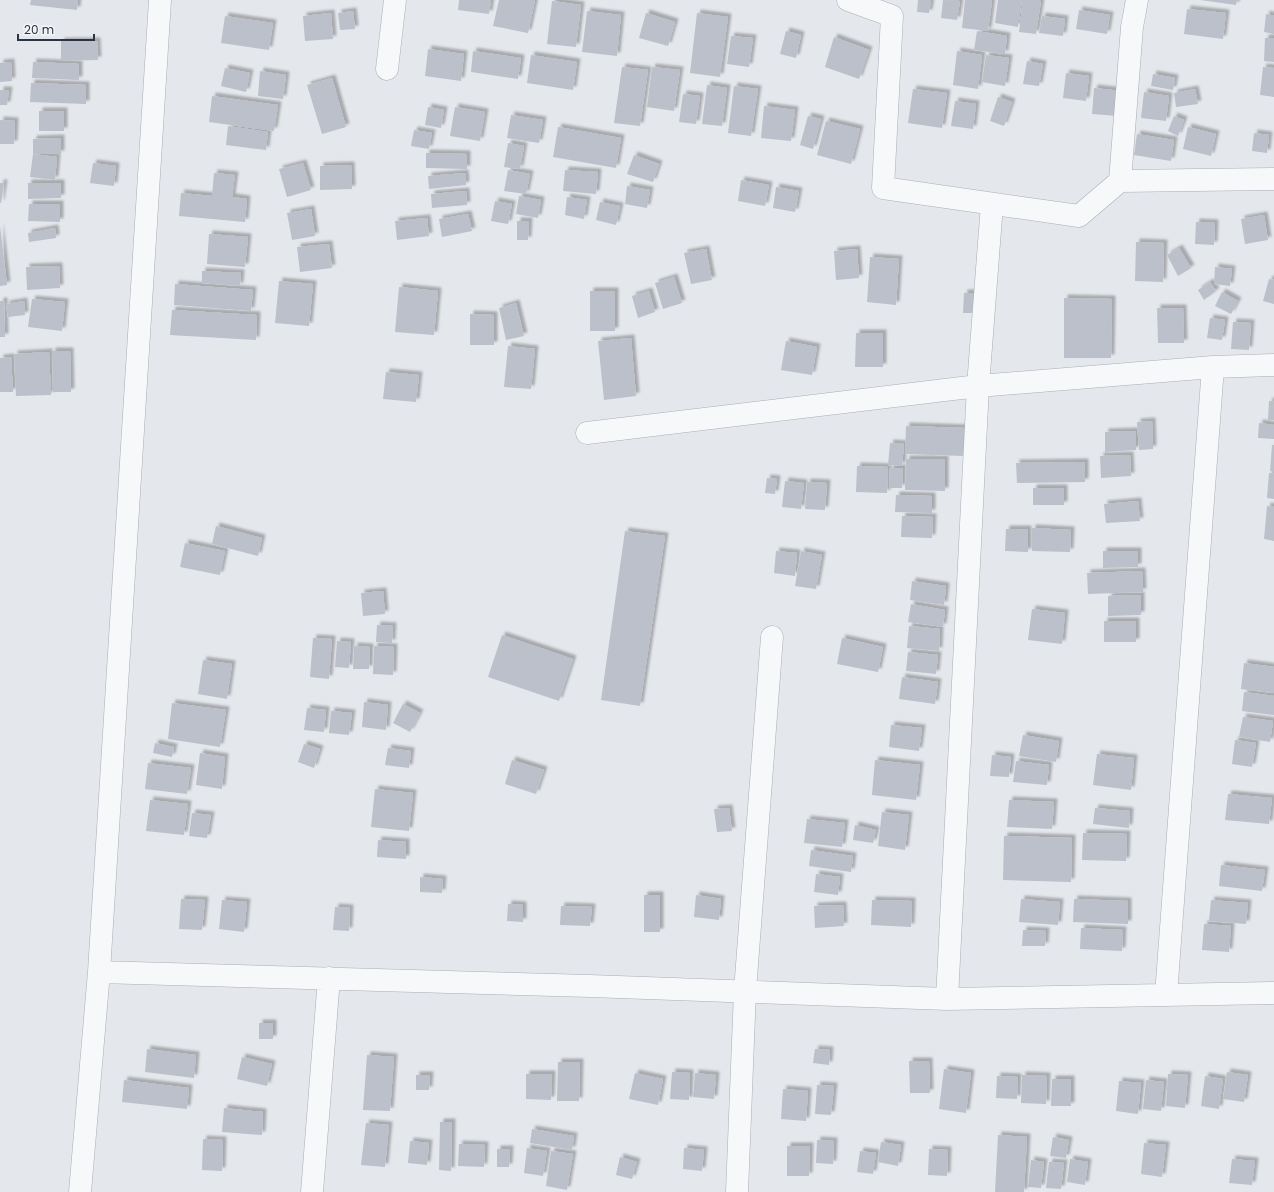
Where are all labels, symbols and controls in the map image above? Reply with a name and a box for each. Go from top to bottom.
scale bar [18,16,94,42]
text: 20 m [24,21,54,38]

